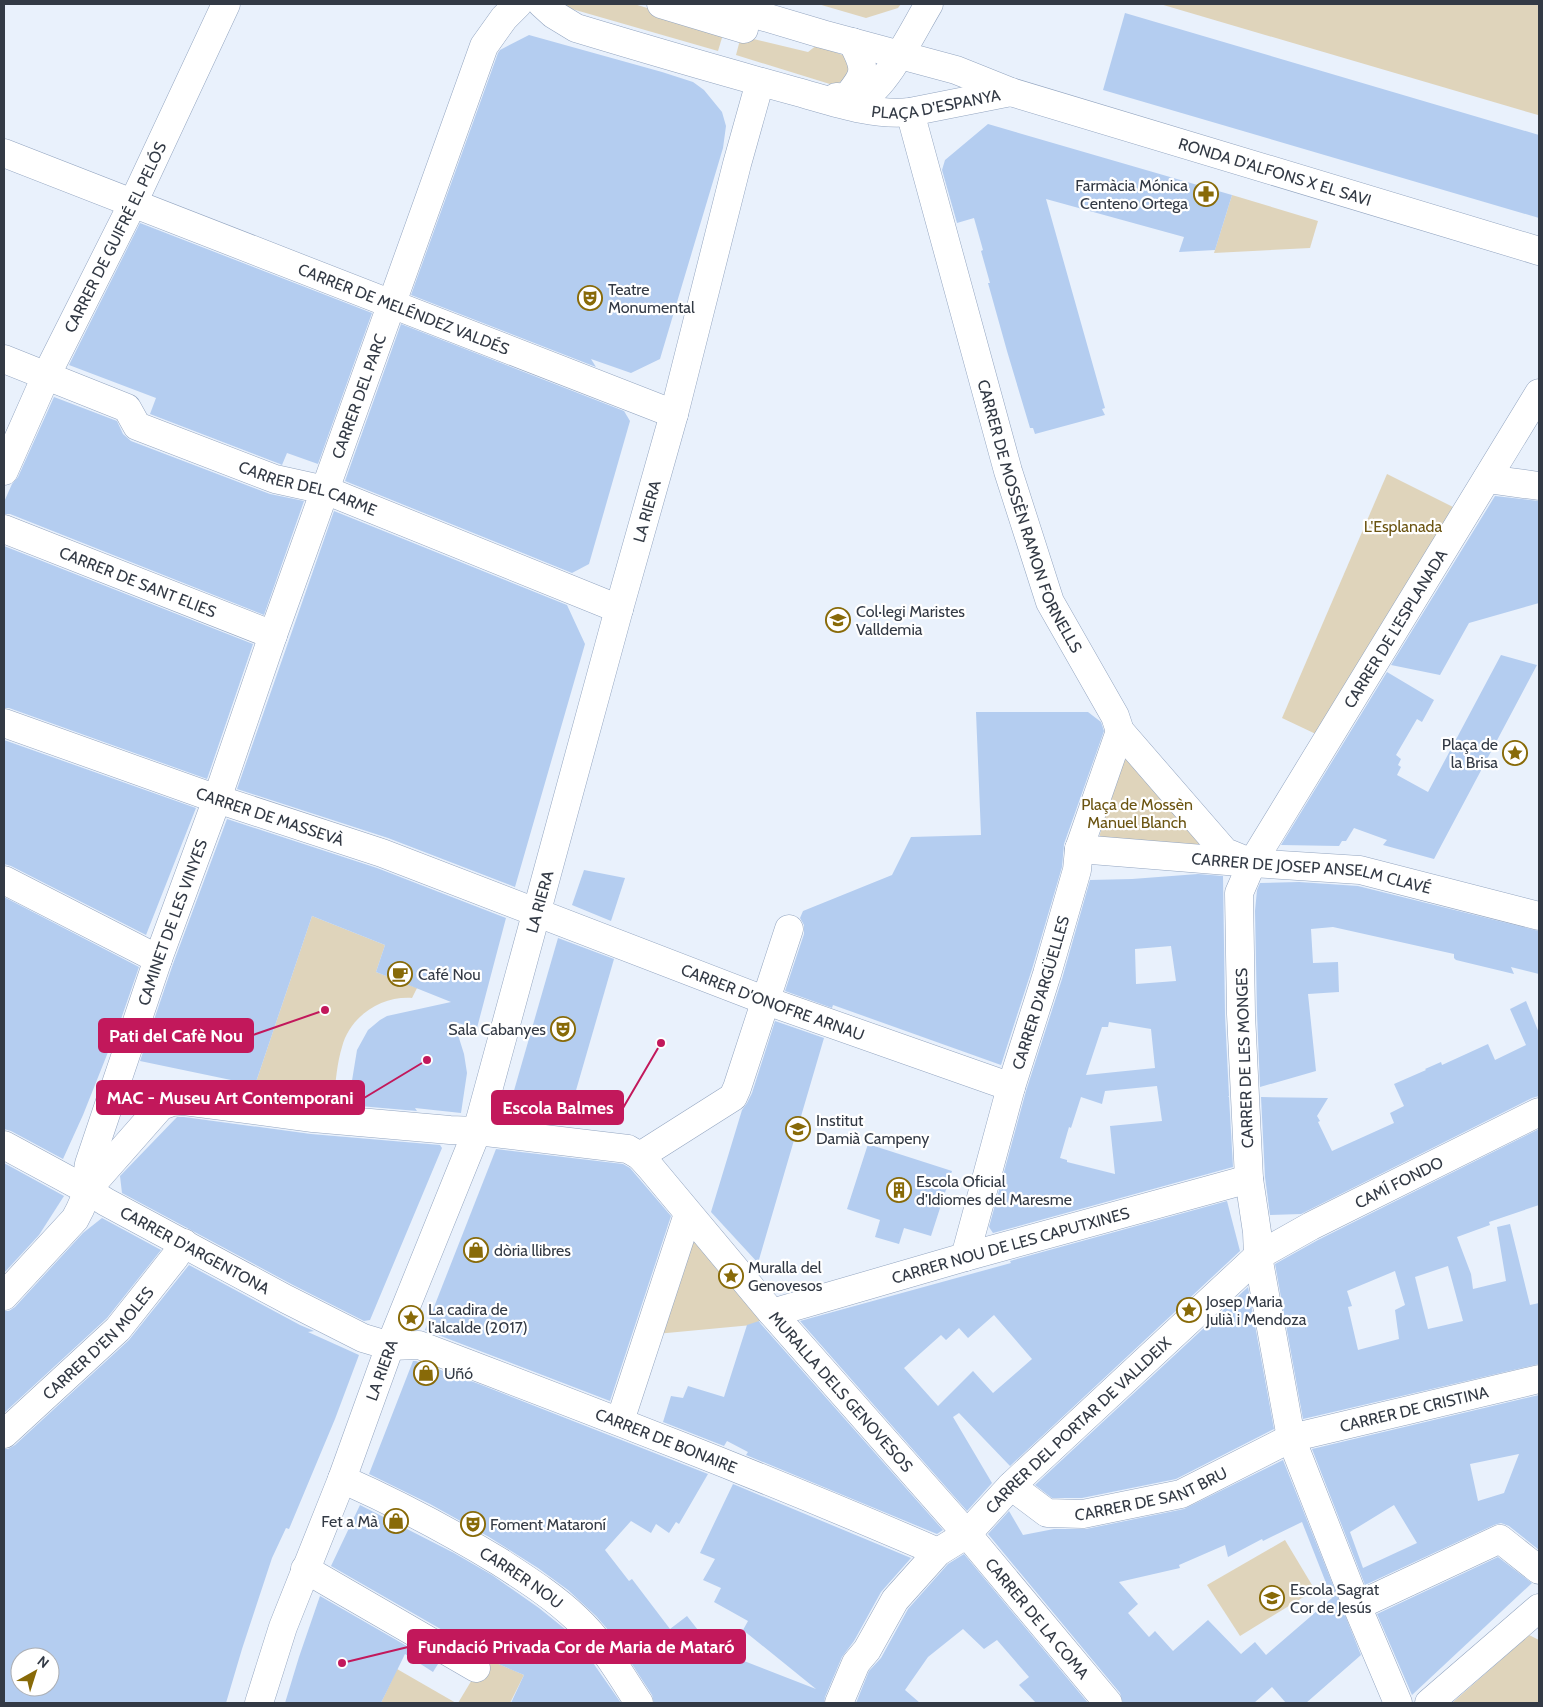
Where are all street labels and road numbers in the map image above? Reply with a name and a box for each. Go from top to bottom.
street label: PLAÇA D'ESPANYA [870,85,1002,123]
street label: RONDA D'ALFONS X EL SAVI [1176,134,1374,210]
street label: CARRER DE GUIFRÉ EL PELÓS [60,139,170,336]
street label: CARRER DE MELÉNDEZ VALDÉS [295,260,512,359]
street label: CARRER DEL PARC [328,331,390,461]
street label: CARRER DE MOSSÈN RAMON FORNELLS [974,378,1086,656]
street label: CARRER DEL CARME [236,457,380,520]
street label: LA RIERA [629,478,665,544]
street label: CARRER DE SANT ELIES [57,543,219,622]
street label: CARRER DE L'ESPLANADA [1340,546,1451,712]
street label: CARRER DE MASSEVÀ [193,783,346,850]
street label: CAMINET DE LES VINYES [134,837,211,1008]
street label: CARRER DE JOSEP ANSELM CLAVÉ [1191,849,1433,898]
street label: LA RIERA [522,868,557,935]
street label: CARRER D'ARGÜELLES [1008,914,1073,1072]
street label: CARRER D'ONOFRE ARNAU [678,960,867,1045]
street label: CARRER DE LES MONGES [1232,967,1257,1149]
street label: CAMÍ FONDO [1352,1153,1446,1213]
street label: CARRER D'ARGENTONA [117,1202,273,1298]
street label: CARRER NOU DE LES CAPUTXINES [890,1203,1132,1288]
street label: CARRER D'EN MOLES [39,1283,158,1404]
street label: MURALLA DELS GENOVESOS [765,1308,917,1476]
street label: CARRER DEL PORTAR DE VALLDEIX [982,1333,1175,1518]
street label: LA RIERA [362,1337,402,1403]
street label: CARRER DE CRISTINA [1338,1382,1490,1436]
street label: CARRER DE BONAIRE [593,1404,740,1478]
street label: CARRER DE SANT BRU [1074,1463,1230,1524]
street label: CARRER NOU [476,1543,567,1613]
street label: CARRER DE LA COMA [981,1554,1093,1683]

